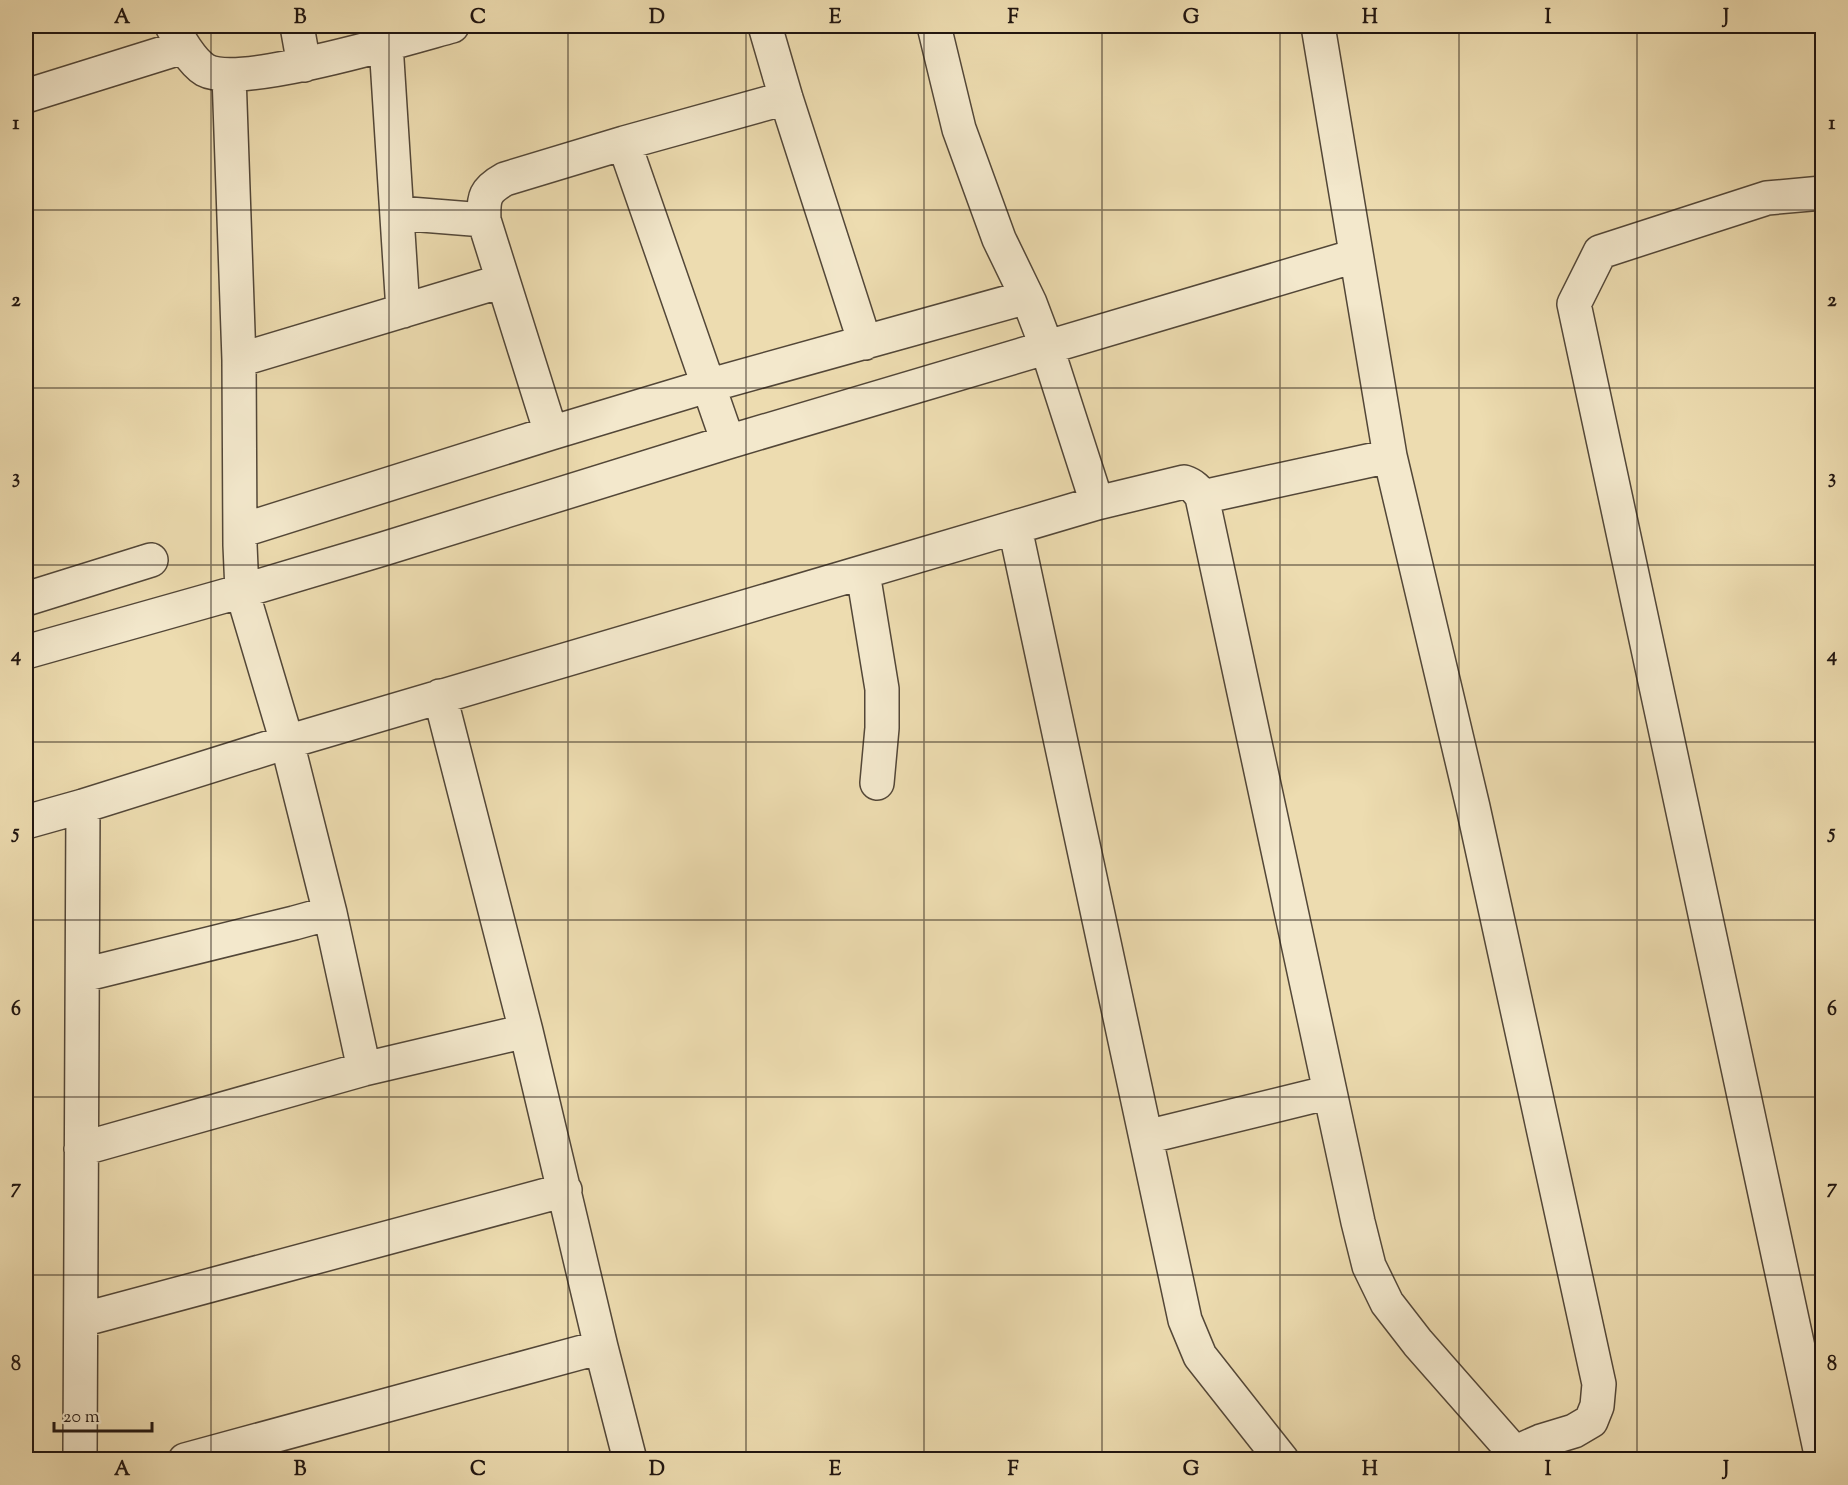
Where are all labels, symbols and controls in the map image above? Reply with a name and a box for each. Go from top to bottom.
text: A [114,4,131,33]
text: B [294,4,307,33]
text: C [470,4,486,33]
text: D [649,4,665,33]
text: E [829,4,842,33]
text: F [1007,4,1019,33]
text: G [1183,4,1200,33]
text: H [1362,4,1378,33]
text: I [1545,4,1552,33]
text: J [1721,4,1729,33]
text: 1 [13,110,20,139]
text: 1 [1829,110,1836,139]
text: 2 [11,287,21,316]
text: 2 [1827,287,1837,316]
text: 3 [12,464,20,493]
text: 3 [1828,464,1836,493]
text: 4 [10,642,21,671]
text: 4 [1826,642,1837,671]
text: 5 [11,819,20,848]
text: 5 [1827,819,1836,848]
text: 6 [11,996,21,1025]
text: 6 [1827,996,1837,1025]
text: 7 [11,1174,22,1203]
text: 7 [1827,1174,1838,1203]
text: 8 [11,1351,21,1380]
text: 8 [1827,1351,1837,1380]
scale bar [54,1395,152,1433]
text: 20 m [63,1405,100,1431]
text: A [114,1456,131,1485]
text: B [294,1456,307,1485]
text: C [470,1456,486,1485]
text: D [649,1456,665,1485]
text: E [829,1456,842,1485]
text: F [1007,1456,1019,1485]
text: G [1183,1456,1200,1485]
text: H [1362,1456,1378,1485]
text: I [1545,1456,1552,1485]
text: J [1721,1456,1729,1485]

